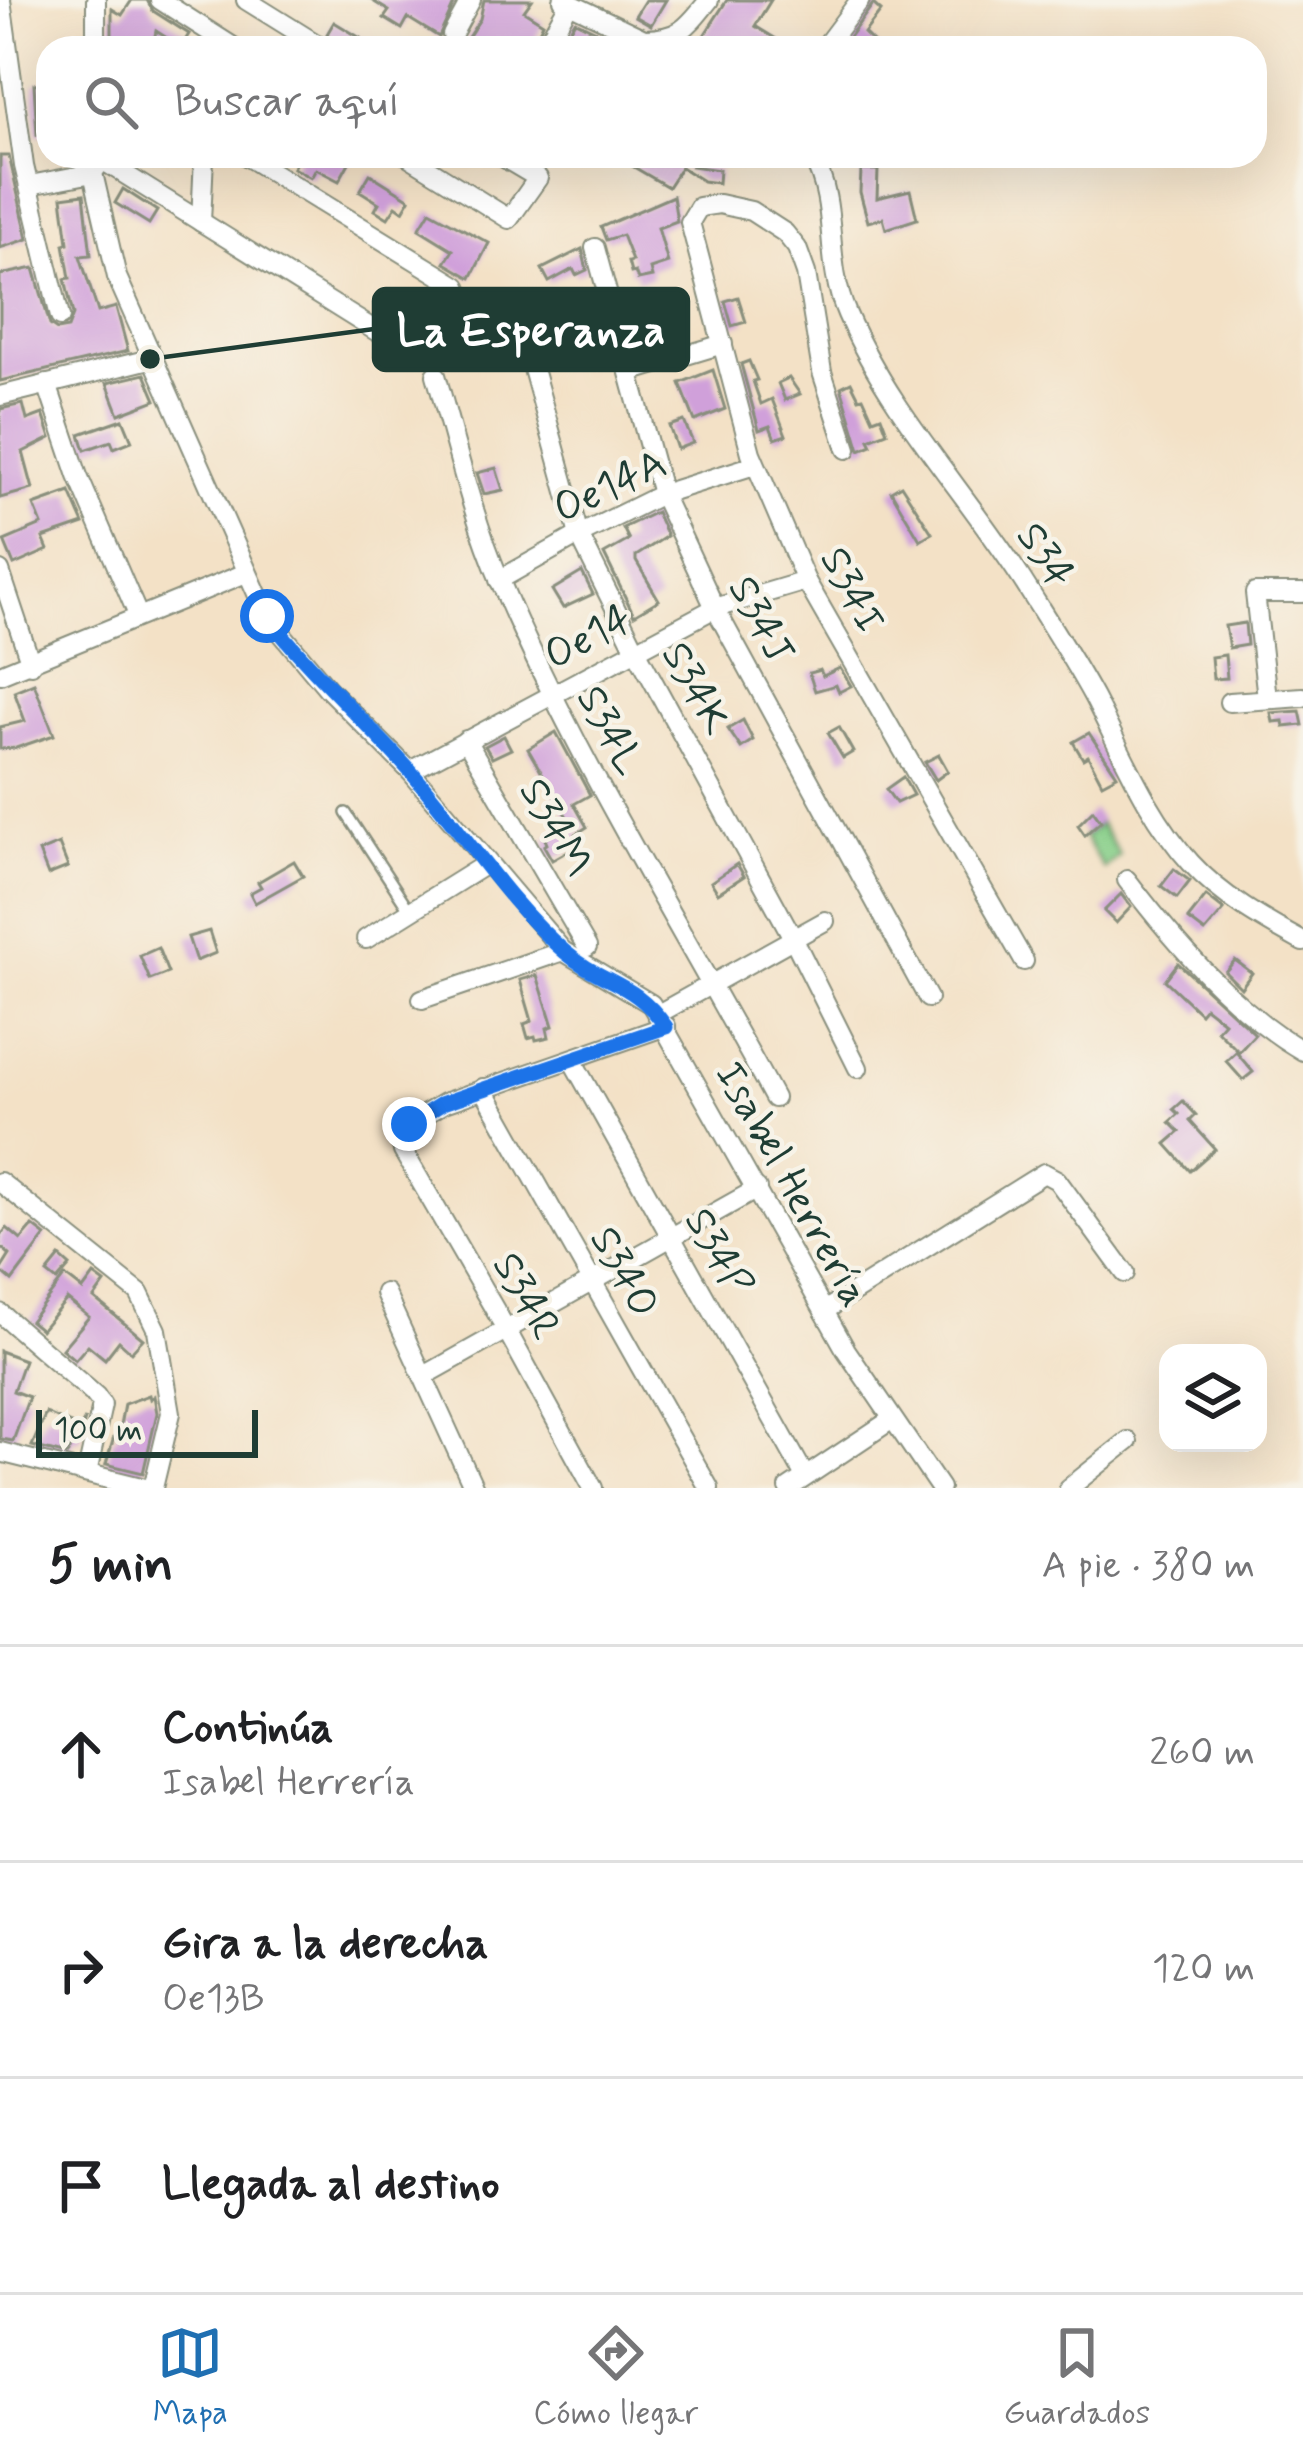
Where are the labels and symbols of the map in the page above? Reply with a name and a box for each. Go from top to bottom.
callout: La Esperanza [374,289,688,370]
text: La Esperanza [397,303,665,362]
street label: Oe14A [545,437,676,537]
street label: S34 [1002,512,1086,599]
street label: S34I [806,538,896,643]
street label: S34J [714,567,806,674]
route start [240,589,294,643]
street label: Oe14 [535,592,642,684]
street label: S34K [647,633,743,745]
street label: S34L [562,676,656,785]
street label: S34M [505,769,605,887]
street label: Isabel Herrería [701,1052,881,1317]
route end [382,1097,436,1151]
street label: S34P [670,1199,764,1307]
street label: S34O [576,1217,670,1328]
street label: S34R [478,1243,572,1350]
scale bar [36,1404,258,1457]

